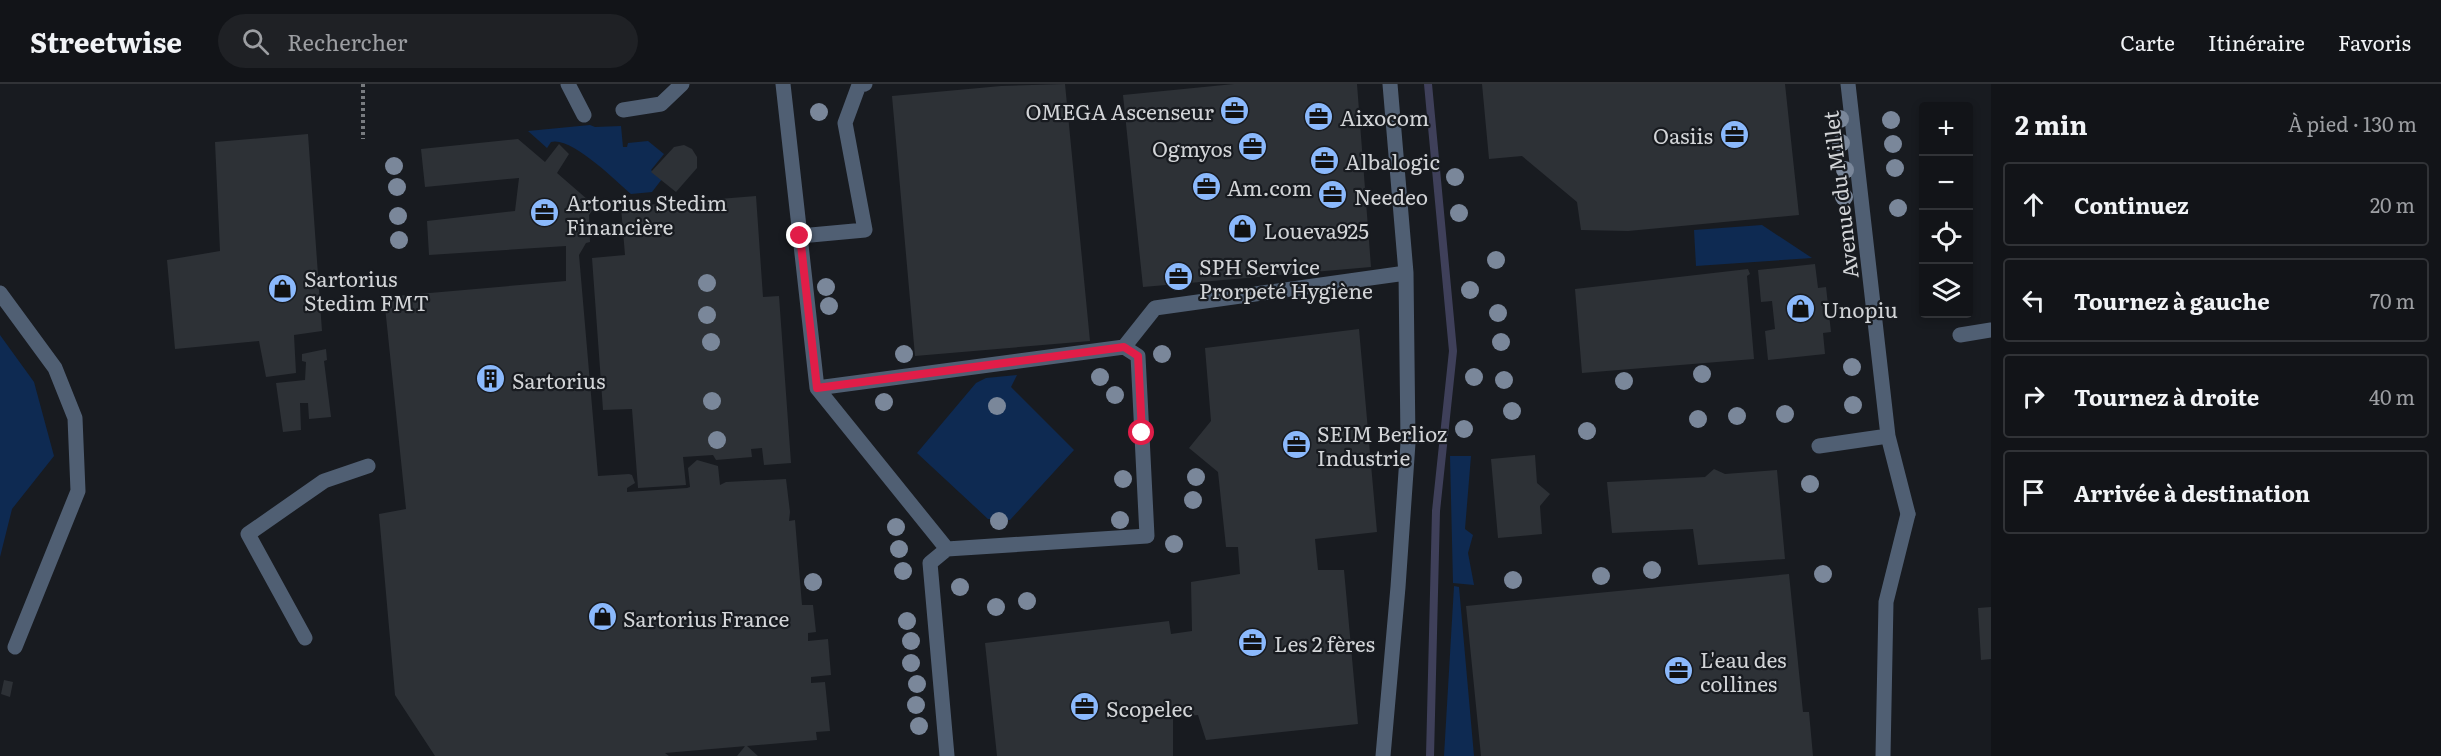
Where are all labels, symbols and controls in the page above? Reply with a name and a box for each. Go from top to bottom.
search box [218,14,638,68]
text: Streetwise [30,20,182,62]
icon: search [239,25,272,58]
text: Rechercher [287,25,407,58]
text: Carte [2120,26,2175,57]
text: Itinéraire [2208,26,2305,57]
text: Favoris [2338,26,2411,57]
office icon: OMEGA Ascenseur [1219,94,1251,126]
place label: OMEGA Ascenseur [1025,95,1214,126]
office icon: Aixocom [1303,100,1335,132]
place label: Aixocom [1340,101,1429,132]
map controls [1919,102,1973,318]
button: + [1919,102,1973,156]
text: 2 min [2015,104,2088,143]
text: À pied · 130 m [2288,108,2417,138]
street label: Avenue du Millet [1813,109,1865,281]
office icon: Oasiis [1718,118,1750,150]
place label: Oasiis [1653,119,1713,150]
office icon: Ogmyos [1237,131,1269,163]
place label: Ogmyos [1152,132,1232,163]
office icon: Albalogic [1308,144,1340,176]
place label: Albalogic [1345,145,1440,176]
button: − [1919,156,1973,210]
office icon: Am.com [1190,170,1222,202]
place label: Am.com [1227,171,1312,202]
office icon: Needeo [1317,179,1349,211]
place label: Needeo [1354,180,1428,211]
place label: Artorius Stedim Financière [566,186,727,241]
icon: ahead [2017,188,2050,221]
text: Continuez [2074,188,2189,221]
text: 20 m [2370,189,2415,219]
office icon: Artorius Stedim Financière [529,197,561,229]
button: locate [1919,210,1973,264]
shop icon: Loueva925 [1227,213,1259,245]
place label: Loueva925 [1264,214,1369,245]
route end [786,222,812,248]
place label: SPH Service Prorpeté Hygiène [1199,250,1373,305]
office icon: SPH Service Prorpeté Hygiène [1162,261,1194,293]
place label: Sartorius Stedim FMT [304,262,429,317]
button: layers [1919,264,1973,318]
shop icon: Sartorius Stedim FMT [267,273,299,305]
icon: left [2017,284,2050,317]
text: Tournez à gauche [2074,284,2270,317]
text: 70 m [2370,285,2415,315]
shop icon: Unopiu [1785,292,1817,324]
place label: Unopiu [1822,293,1898,324]
building icon: Sartorius [475,363,507,395]
place label: Sartorius [512,364,606,395]
icon: right [2017,380,2050,413]
text: Tournez à droite [2074,380,2259,413]
text: 40 m [2369,381,2415,411]
place label: SEIM Berlioz Industrie [1317,417,1447,472]
route start [1128,419,1154,445]
office icon: SEIM Berlioz Industrie [1280,428,1312,460]
icon: arrive [2017,476,2050,509]
text: Arrivée à destination [2074,476,2310,509]
shop icon: Sartorius France [586,601,618,633]
place label: Sartorius France [623,602,789,633]
office icon: Les 2 fères [1237,626,1269,658]
place label: Les 2 fères [1274,627,1375,658]
place label: L'eau des collines [1700,643,1786,698]
office icon: L'eau des collines [1663,654,1695,686]
office icon: Scopelec [1069,691,1101,723]
place label: Scopelec [1106,692,1193,723]

